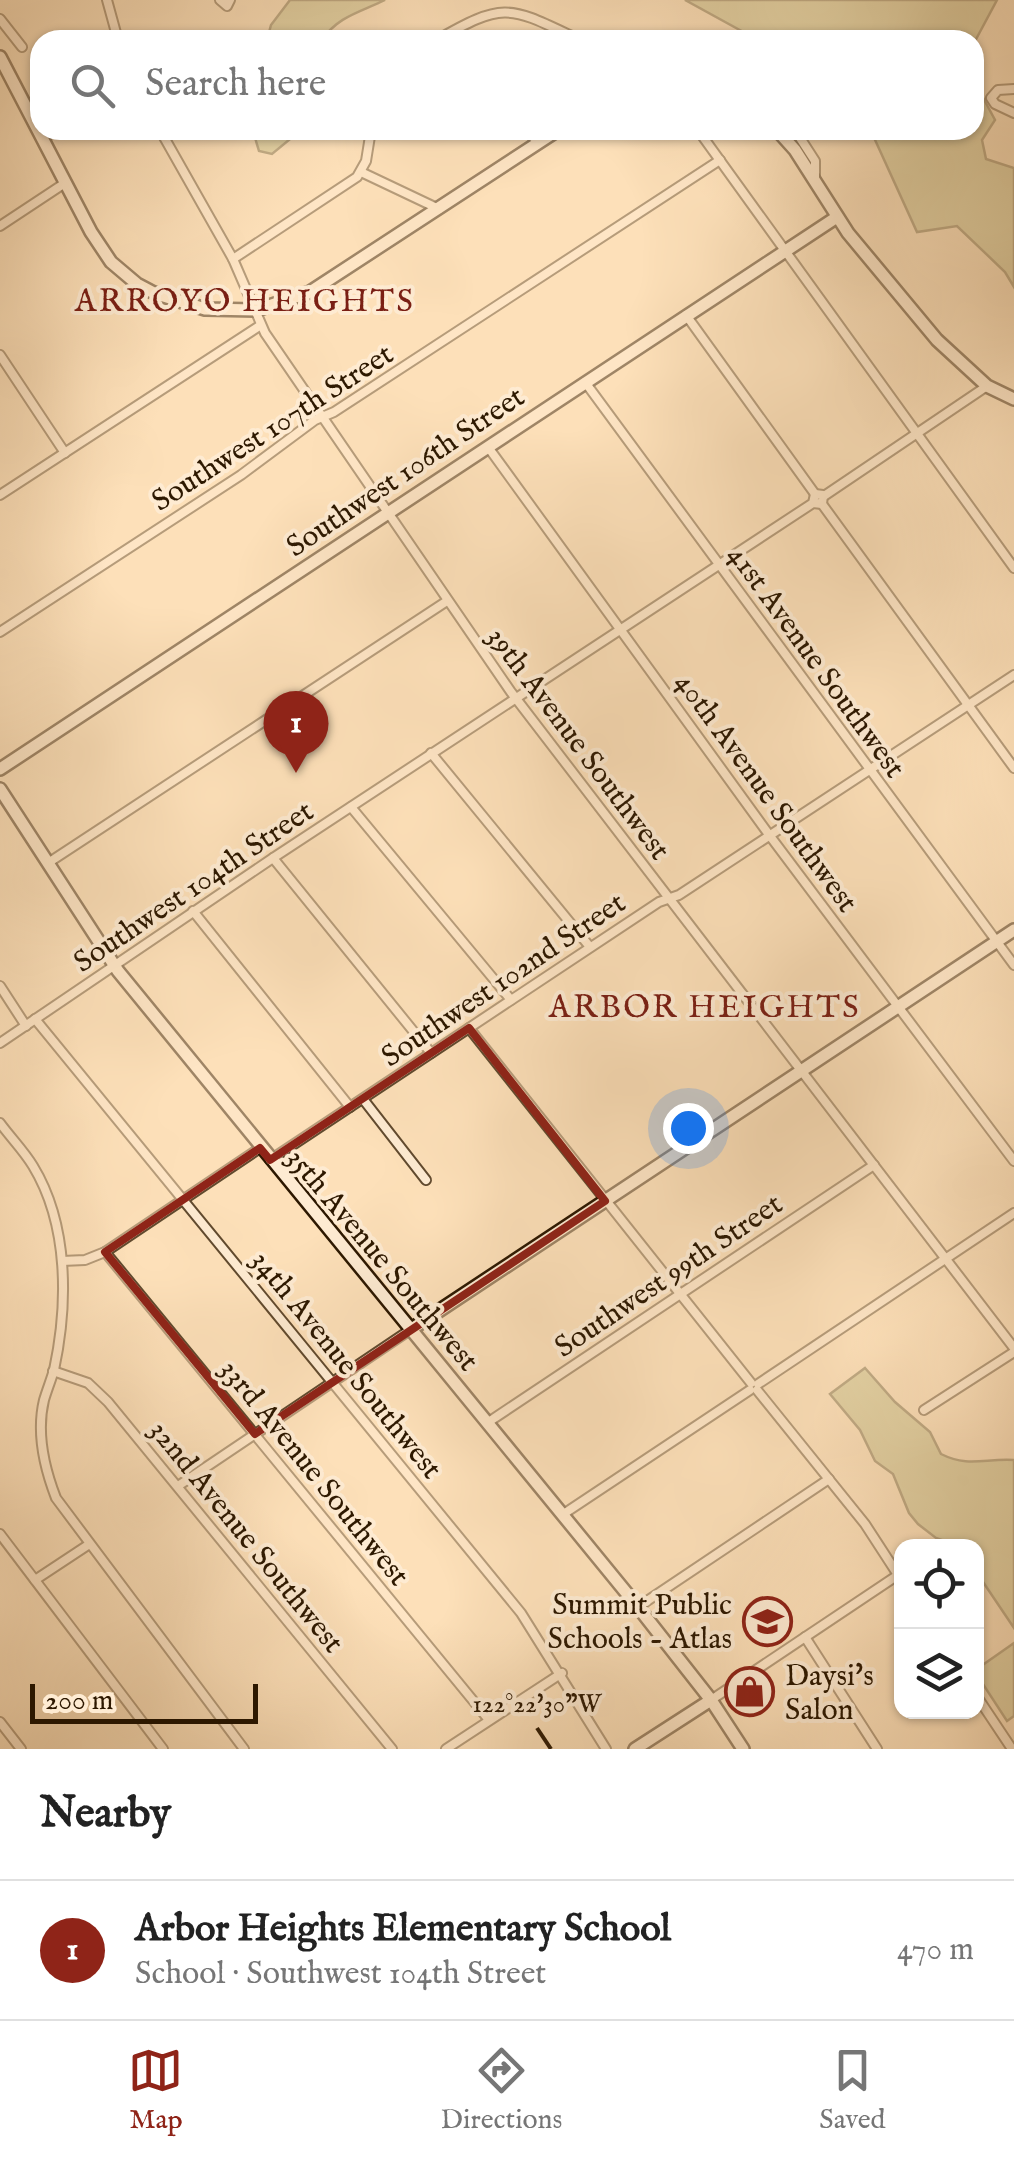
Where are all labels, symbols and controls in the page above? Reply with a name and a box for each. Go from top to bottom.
search box [30,30,984,140]
icon: search [65,58,120,113]
text: Search here [145,61,326,109]
district label: ARROYO HEIGHTS [74,282,415,323]
street label: Southwest 107th Street [145,336,401,521]
street label: Southwest 106th Street [280,379,533,567]
street label: 41st Avenue Southwest [718,538,913,786]
street label: 39th Avenue Southwest [477,620,678,868]
street label: 40th Avenue Southwest [666,666,865,921]
pin: 1 [264,690,328,773]
street label: Southwest 104th Street [67,793,321,982]
street label: Southwest 102nd Street [375,885,633,1076]
district label: ARBOR HEIGHTS [548,988,861,1029]
your location [663,1103,714,1154]
street label: 35th Avenue Southwest [277,1141,486,1380]
street label: Southwest 99th Street [548,1186,790,1367]
street label: 34th Avenue Southwest [241,1243,450,1488]
street label: 33rd Avenue Southwest [210,1352,417,1594]
street label: 32nd Avenue Southwest [140,1413,351,1662]
map controls [894,1539,984,1719]
button: locate [894,1539,984,1629]
place label: Summit Public Schools - Atlas [548,1587,732,1659]
school or university icon: Summit Public Schools - Atlas [741,1595,793,1647]
button: layers [894,1629,984,1719]
place label: Daysi's Salon [785,1658,874,1730]
shop icon: Daysi's Salon [724,1666,776,1718]
scale bar [30,1679,258,1724]
text: 200 m [45,1684,113,1719]
text: 122°22'30"W [473,1689,603,1721]
text: Nearby [40,1788,171,1841]
text: Arbor Heights Elementary School [135,1906,671,1954]
text: 1 [67,1930,78,1971]
text: 470 m [897,1930,974,1971]
text: School · Southwest 104th Street [135,1954,546,1995]
tab: Map [128,2043,183,2138]
tab: Directions [440,2043,562,2138]
tab: Saved [819,2043,886,2138]

